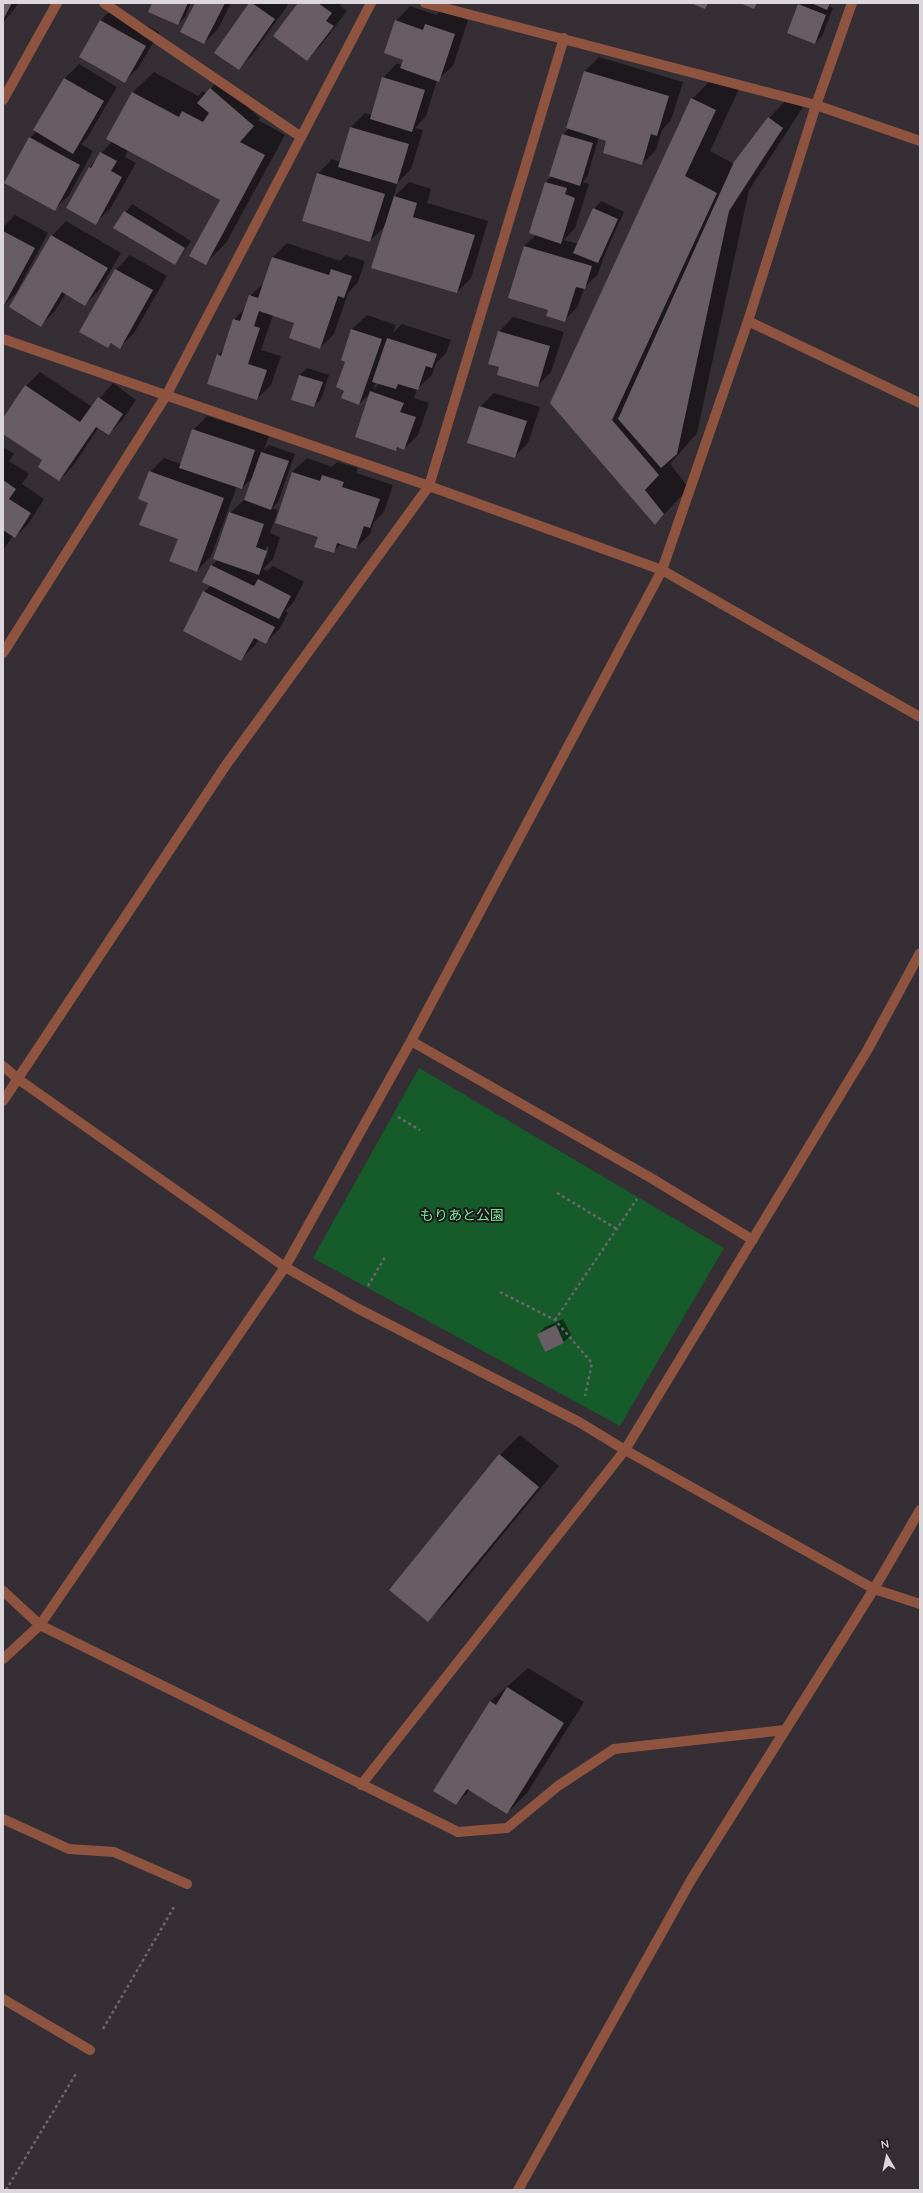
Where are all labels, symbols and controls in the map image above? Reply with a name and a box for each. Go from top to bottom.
park label: もりあと公園 [420,1209,504,1225]
north arrow [867,2137,907,2177]
text: N [880,2137,890,2153]

